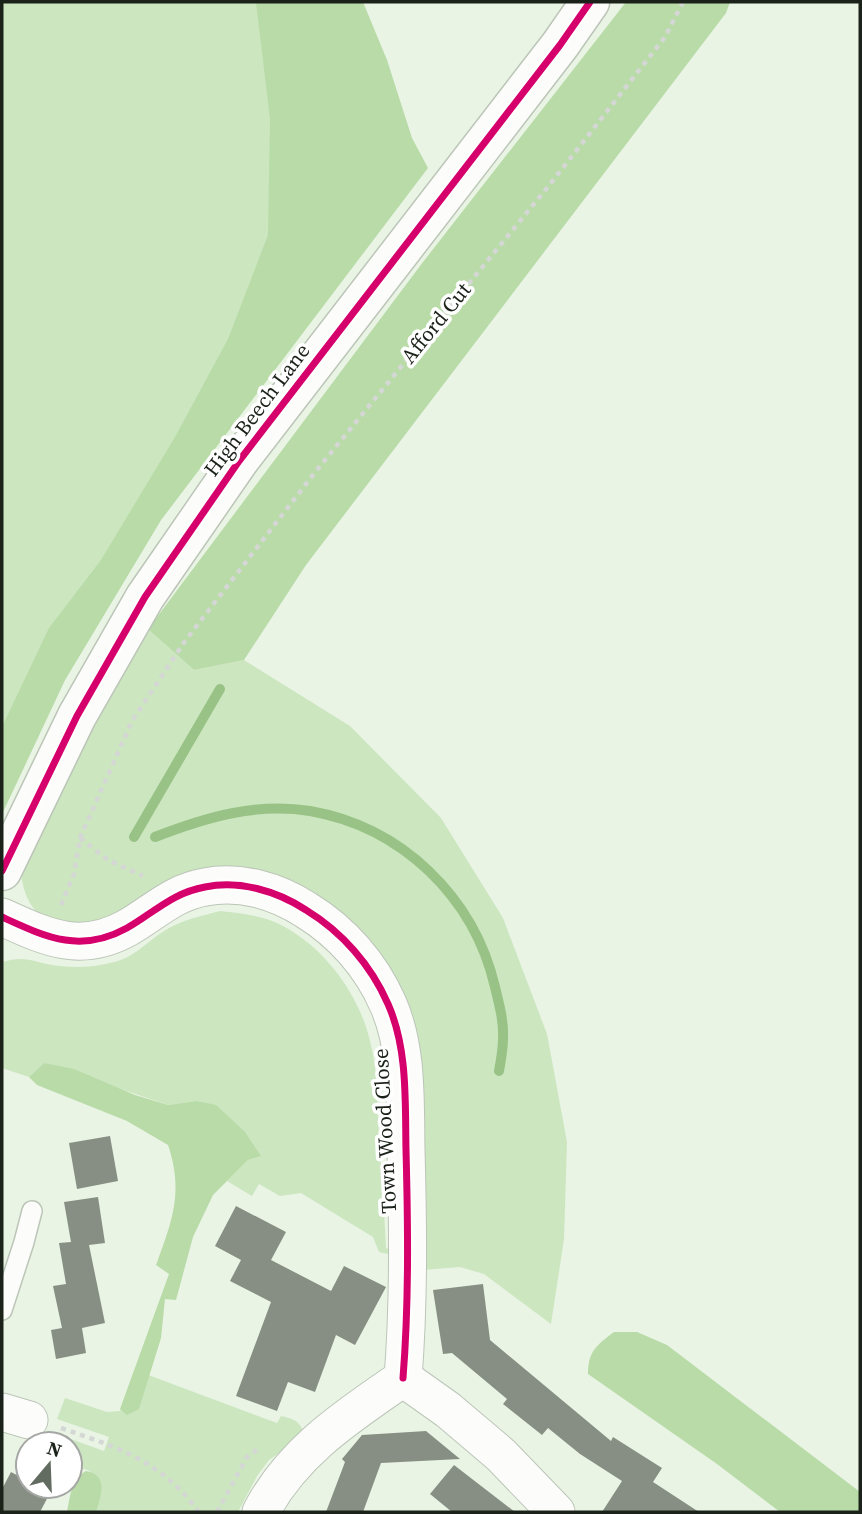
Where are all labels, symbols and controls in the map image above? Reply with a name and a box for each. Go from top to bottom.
street label: Afford Cut [394,276,477,369]
street label: High Beech Lane [197,337,316,482]
street label: Town Wood Close [366,1048,403,1214]
north arrow [14,1430,84,1500]
text: N [44,1434,65,1464]

